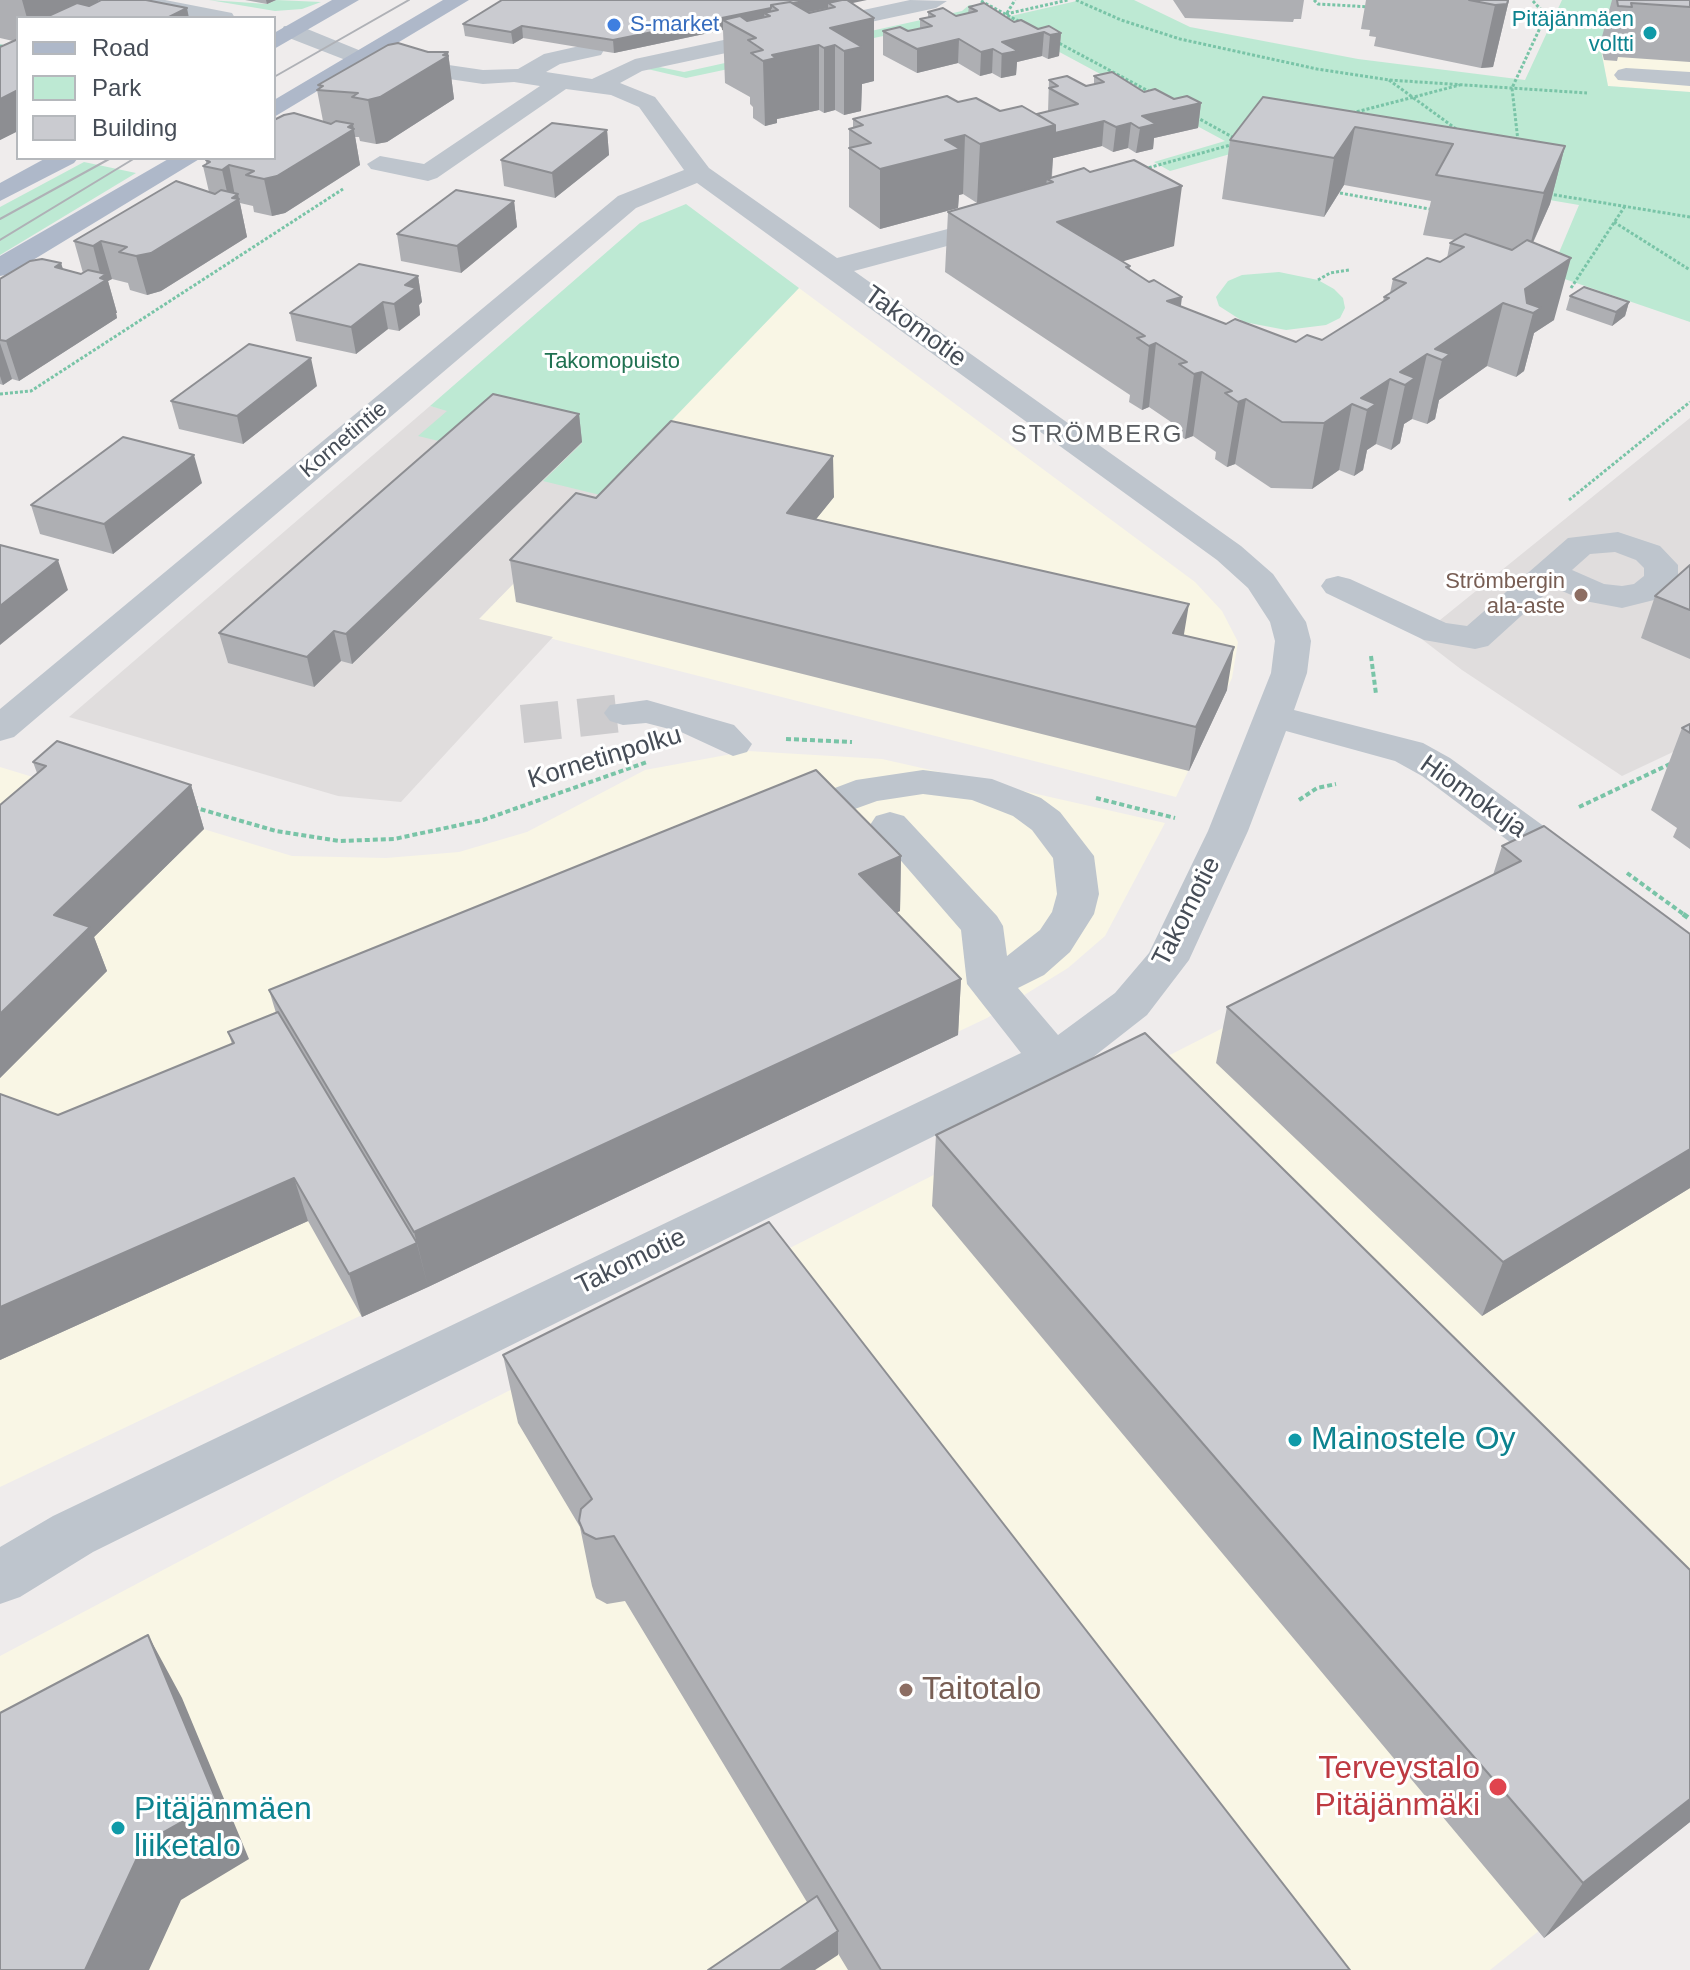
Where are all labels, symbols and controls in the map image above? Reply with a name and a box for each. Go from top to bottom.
place label: Pitäjänmäen voltti [1512,7,1634,58]
place label: S-market [630,12,719,38]
legend [16,16,276,160]
marker: S-market [605,16,623,34]
marker: Pitäjänmäen voltti [1641,24,1659,42]
text: Road [92,34,149,61]
text: Park [92,74,141,101]
text: Building [92,114,177,141]
street label: Takomotie [858,280,972,374]
park label: Takomopuisto [544,349,680,375]
street label: Kornetintie [295,396,393,484]
district label: STRÖMBERG [1011,421,1183,449]
place label: Strömbergin ala-aste [1445,569,1565,620]
marker: Strömbergin ala-aste [1572,586,1590,604]
street label: Kornetinpolku [524,720,686,796]
street label: Hiomokuja [1414,749,1532,845]
street label: Takomotie [1146,852,1228,972]
street label: Takomotie [571,1222,691,1302]
place label: Mainostele Oy [1311,1421,1516,1459]
marker: Mainostele Oy [1286,1431,1304,1449]
place label: Taitotalo [922,1671,1041,1709]
marker: Taitotalo [897,1681,915,1699]
place label: Terveystalo Pitäjänmäki [1315,1750,1480,1825]
marker: Terveystalo Pitäjänmäki [1487,1776,1509,1798]
place label: Pitäjänmäen liiketalo [134,1791,312,1866]
marker: Pitäjänmäen liiketalo [109,1819,127,1837]

